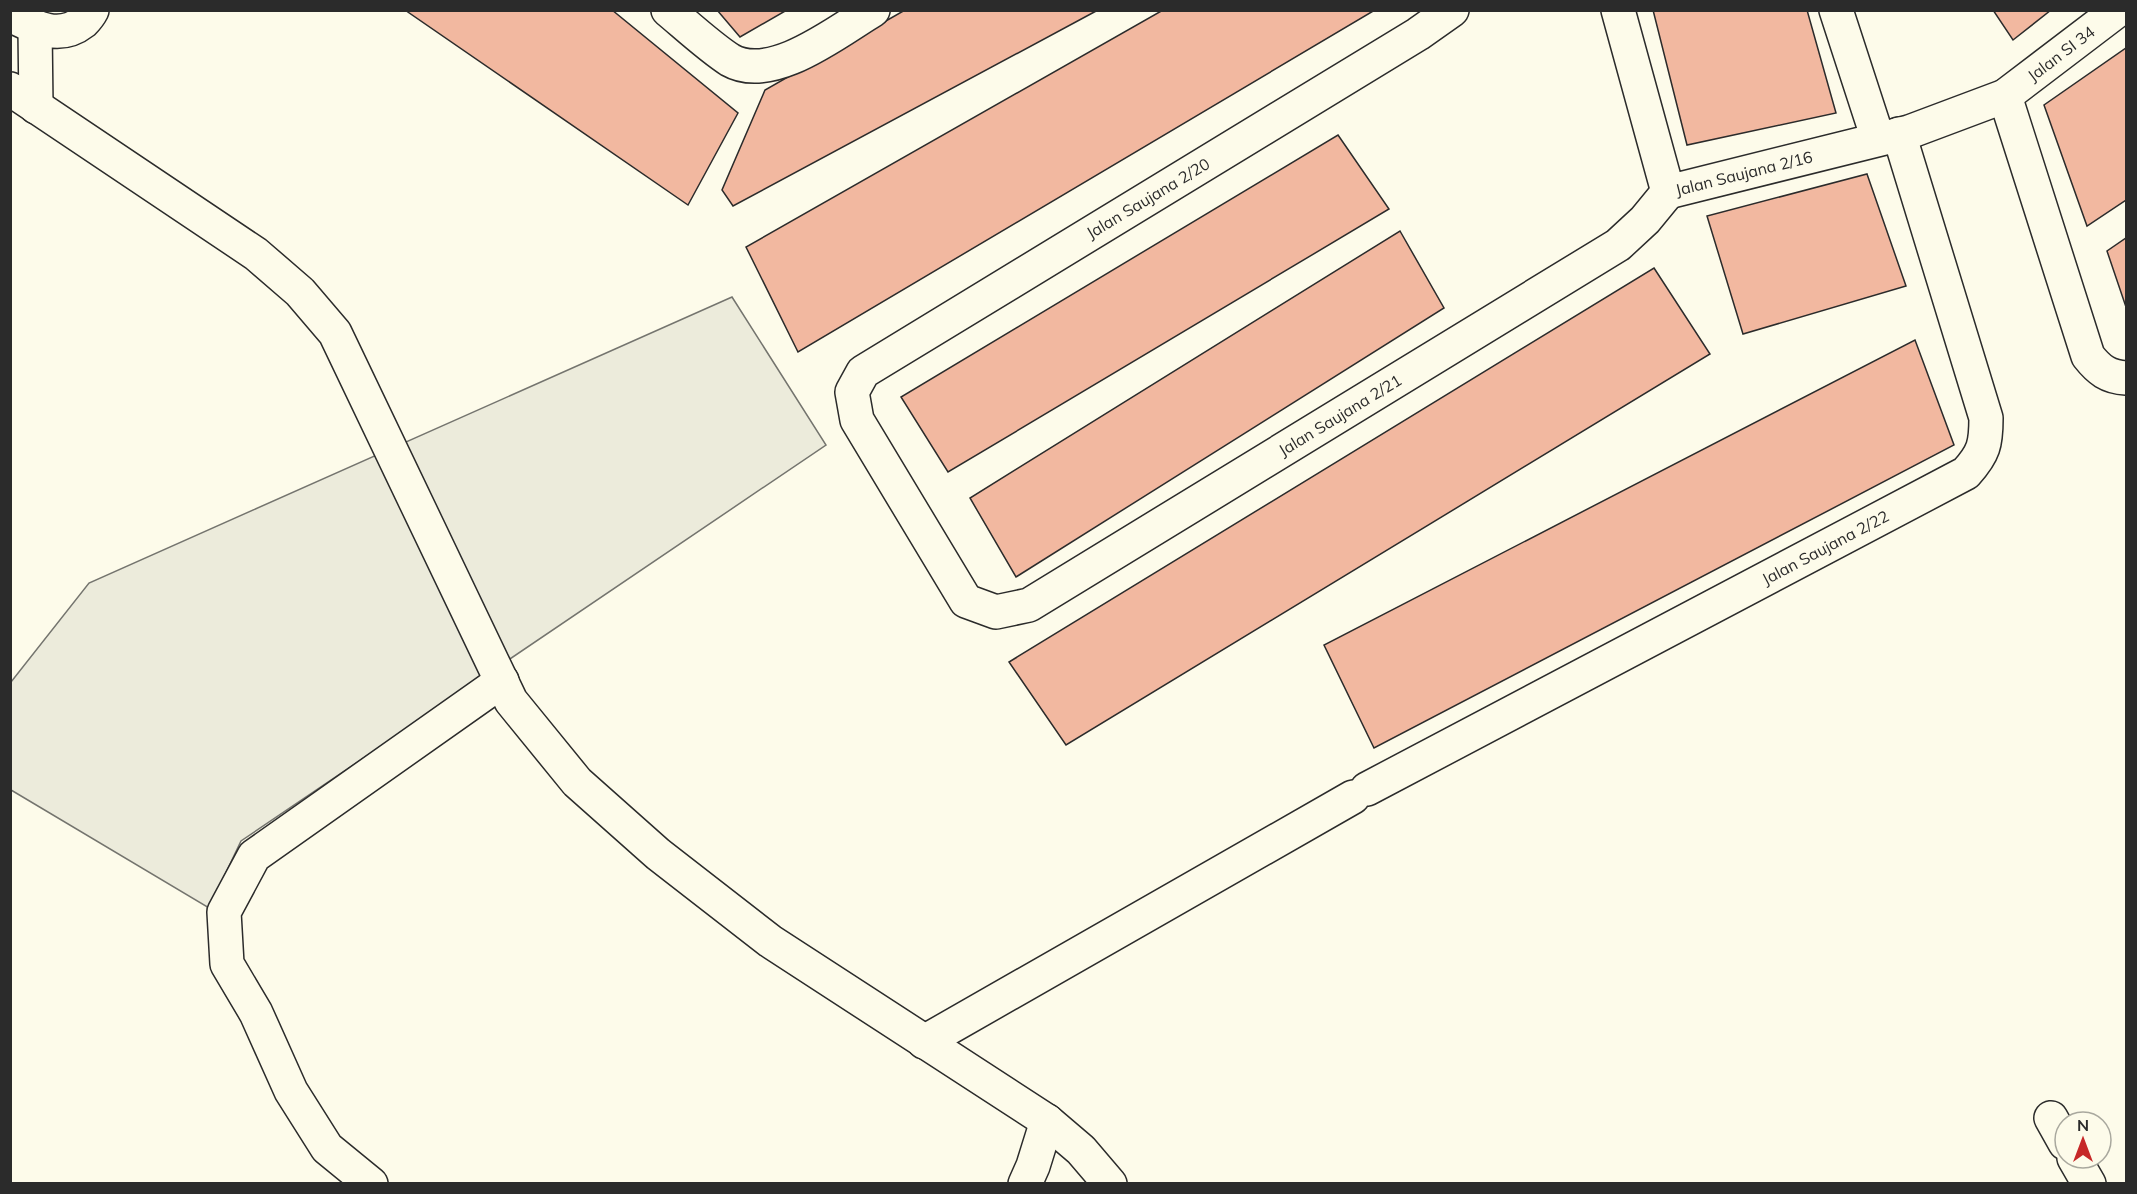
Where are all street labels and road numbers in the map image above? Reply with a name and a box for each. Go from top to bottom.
street label: Jalan SI 34 [2023,21,2099,85]
street label: Jalan Saujana 2/16 [1673,146,1815,200]
street label: Jalan Saujana 2/20 [1083,153,1213,243]
street label: Jalan Saujana 2/21 [1275,370,1405,460]
street label: Jalan Saujana 2/22 [1758,506,1892,589]

